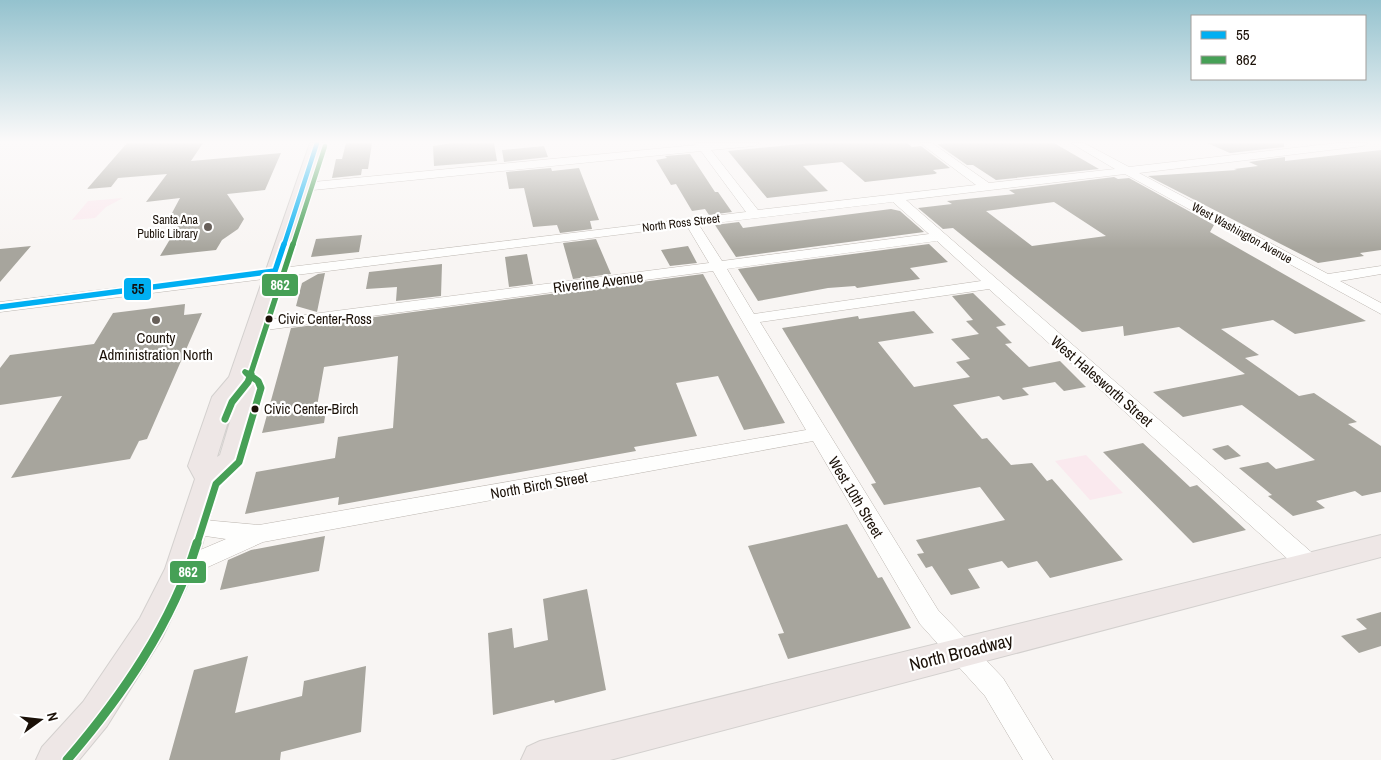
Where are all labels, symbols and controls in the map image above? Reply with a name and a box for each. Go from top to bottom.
legend [1191,15,1366,80]
text: 55 [1236,24,1250,45]
text: 862 [1236,49,1257,70]
street label: West Washington Avenue [1189,199,1295,267]
street label: North Ross Street [641,210,721,236]
place label: Santa Ana Public Library [137,212,199,242]
marker: Santa Ana Public Library [202,221,214,233]
street label: Riverine Avenue [552,266,644,298]
line badge: 862 [261,273,299,297]
text: 862 [270,276,290,294]
line badge: 55 [123,277,152,301]
text: 55 [132,280,145,298]
place label: Civic Center-Ross [278,310,372,328]
marker: County Administration North [150,314,162,326]
marker: Civic Center-Ross [264,314,274,324]
place label: County Administration North [98,327,213,365]
street label: West Halesworth Street [1046,331,1158,432]
place label: Civic Center-Birch [264,400,358,418]
marker: Civic Center-Birch [250,404,260,414]
street label: West 10th Street [823,452,889,542]
street label: North Birch Street [489,466,590,504]
line badge: 862 [169,560,207,584]
text: 862 [178,563,198,581]
street label: North Broadway [907,627,1016,677]
north arrow [15,695,65,745]
text: N [43,710,62,723]

